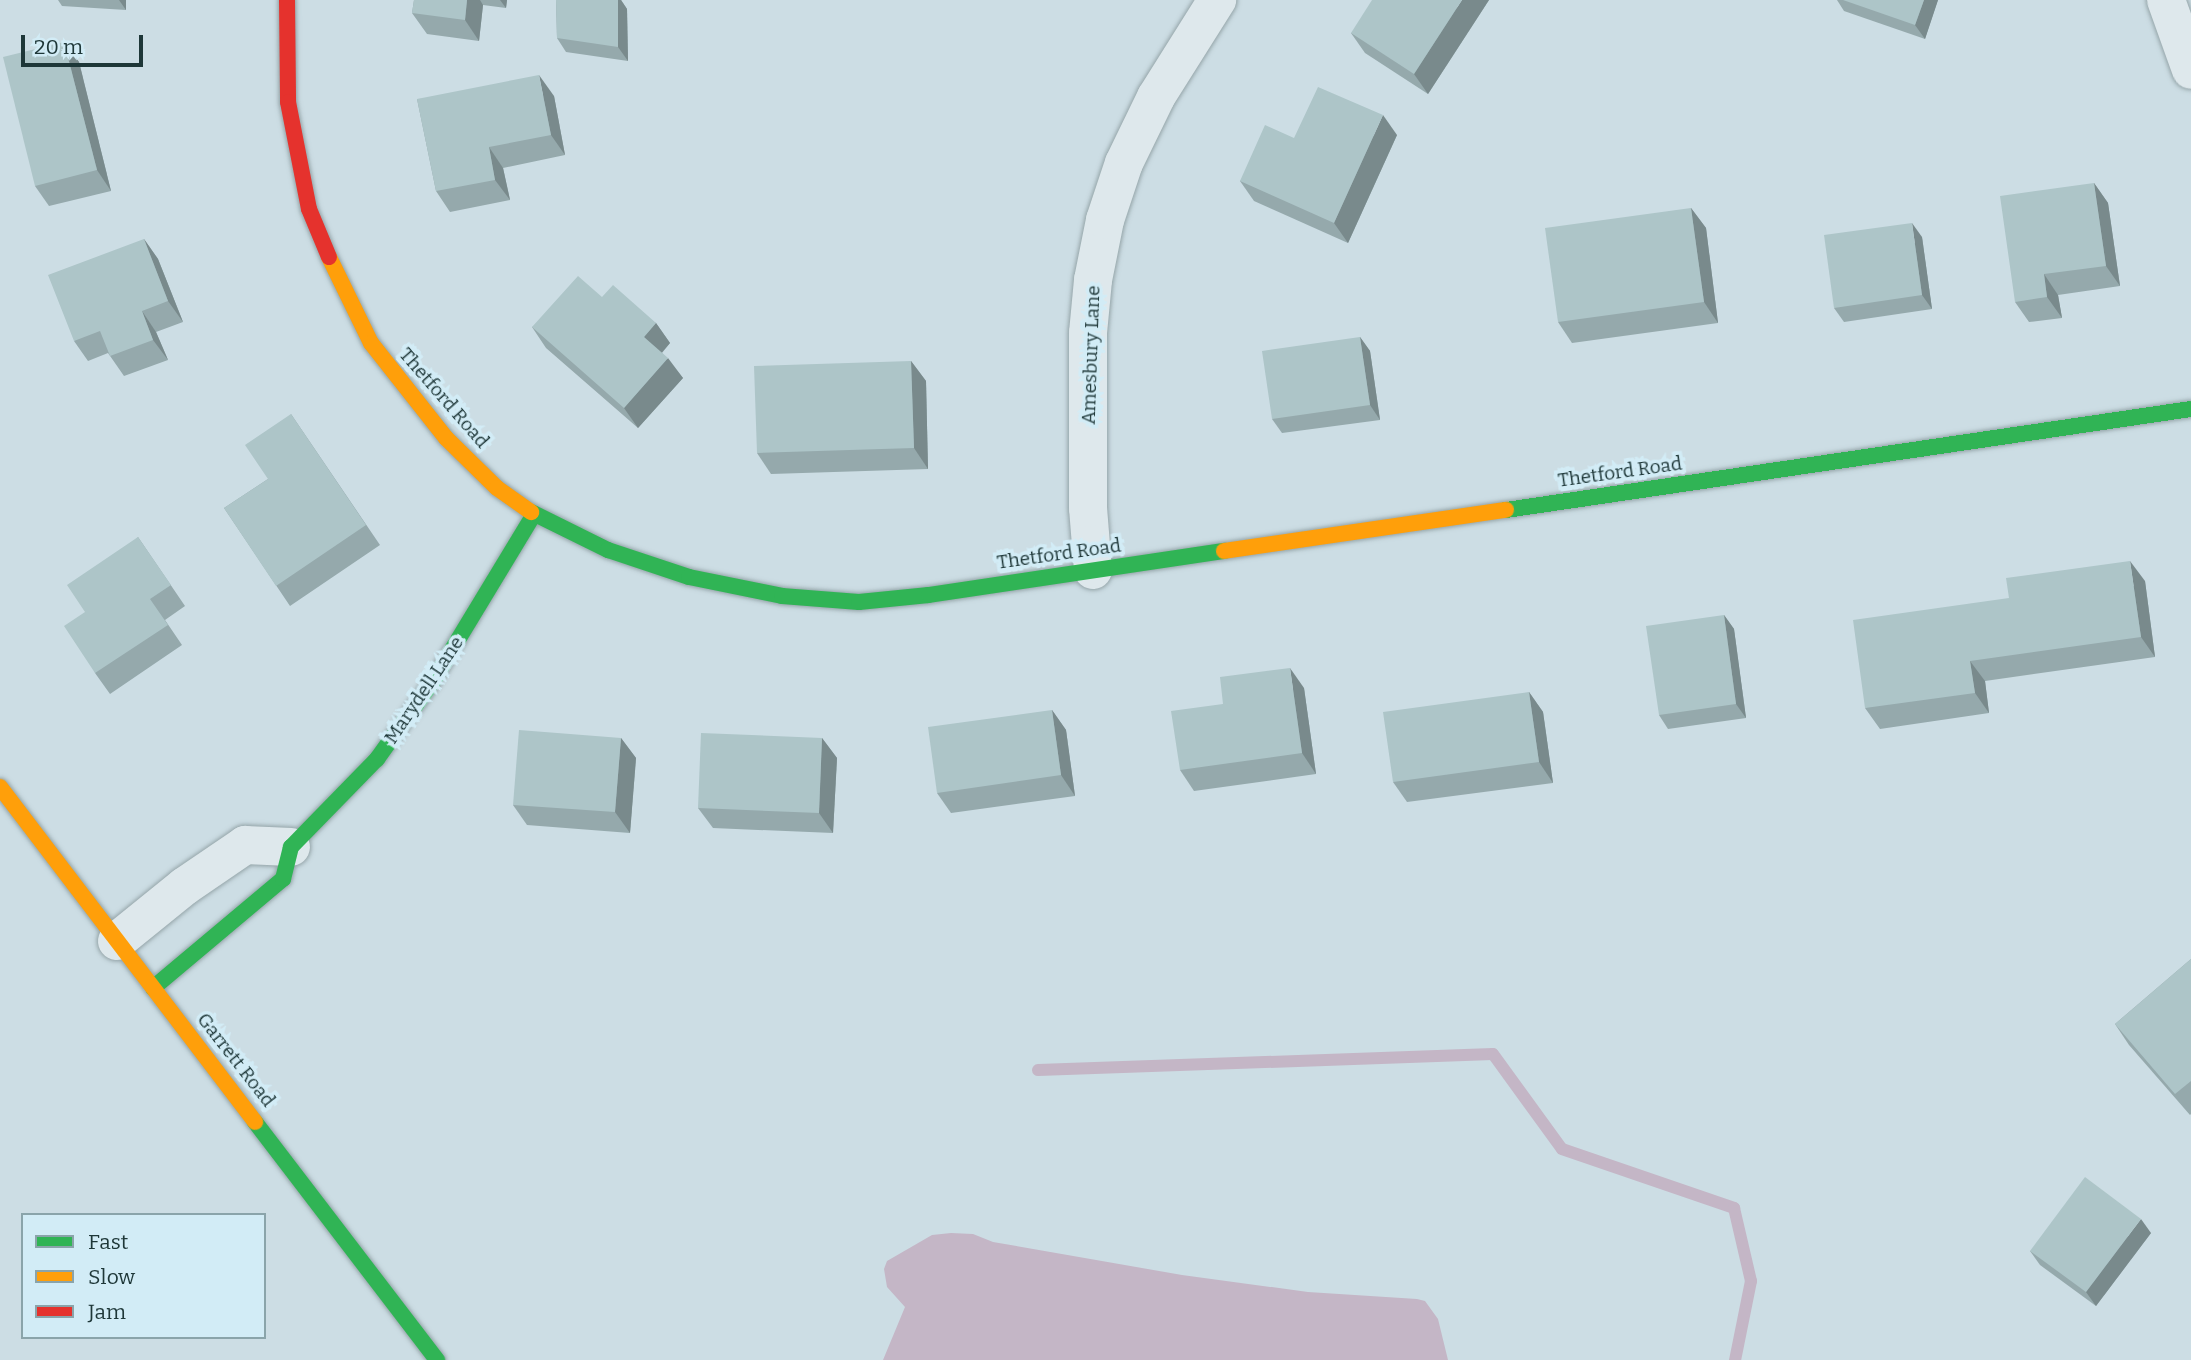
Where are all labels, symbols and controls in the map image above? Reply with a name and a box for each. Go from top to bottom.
scale bar [24,21,147,65]
text: 20 m [34,34,83,60]
street label: Amesbury Lane [1077,285,1105,425]
street label: Thetford Road [394,343,494,453]
street label: Thetford Road [1557,452,1683,492]
street label: Thetford Road [996,534,1122,574]
street label: Marydell Lane [380,632,468,748]
street label: Garrett Road [192,1009,280,1111]
legend [21,1213,266,1339]
text: Fast [88,1229,128,1255]
text: Slow [88,1264,135,1290]
text: Jam [88,1299,126,1325]

